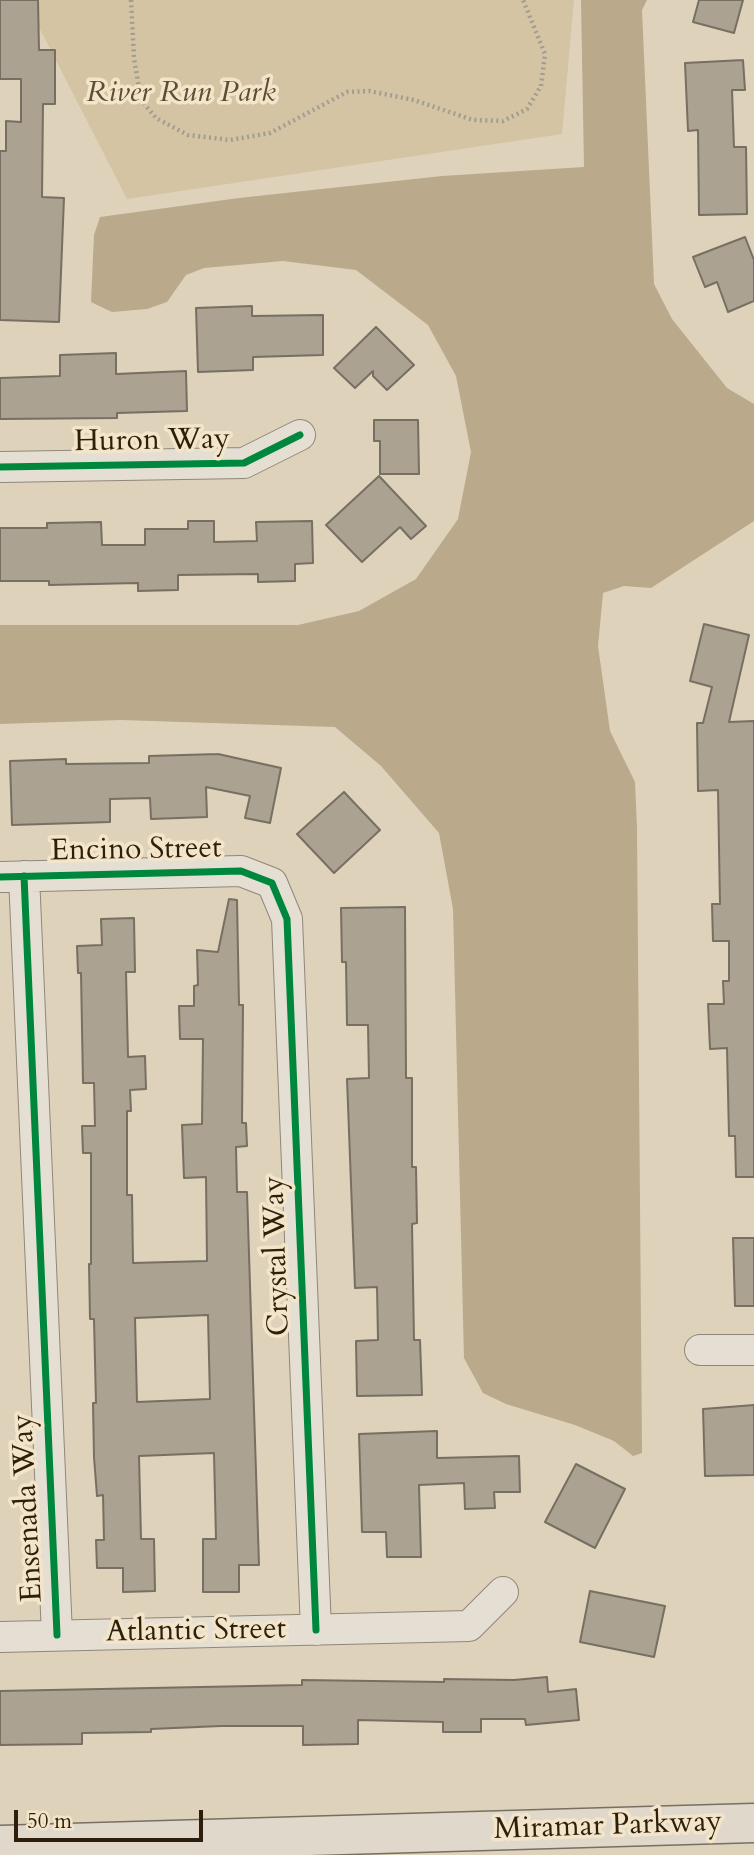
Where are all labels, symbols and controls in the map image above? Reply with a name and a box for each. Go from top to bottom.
park label: River Run Park [86,76,276,112]
street label: Huron Way [74,423,230,461]
street label: Encino Street [50,832,222,870]
street label: Crystal Way [257,1175,299,1337]
street label: Ensenada Way [6,1413,52,1603]
street label: Atlantic Street [106,1612,286,1652]
scale bar [18,1796,206,1840]
street label: Miramar Parkway [493,1805,723,1849]
text: 50 m [27,1807,72,1836]

